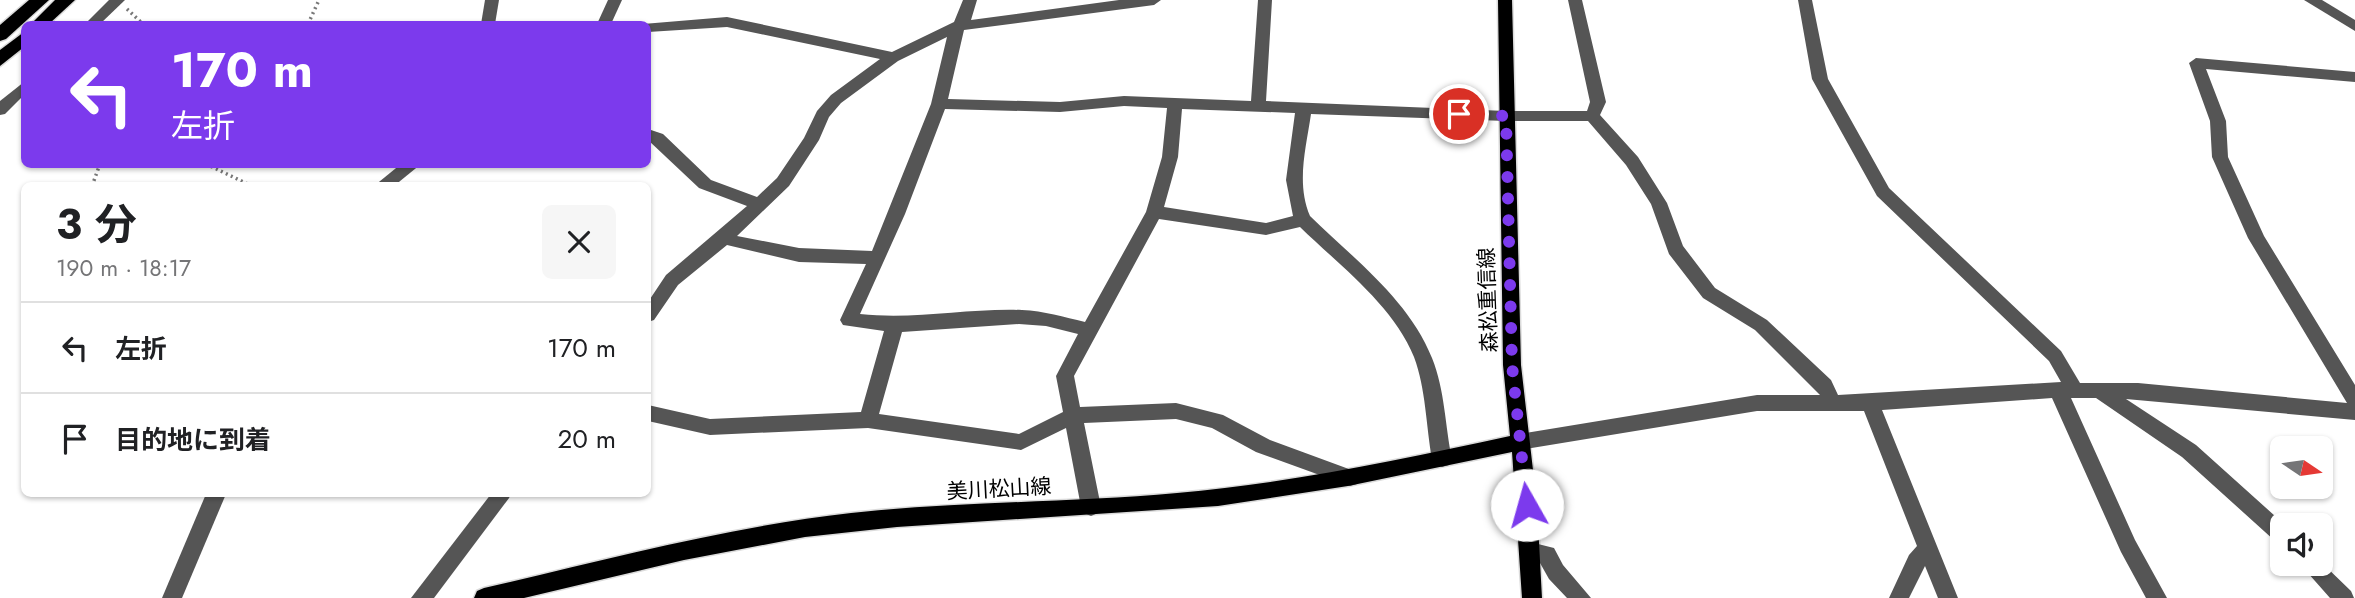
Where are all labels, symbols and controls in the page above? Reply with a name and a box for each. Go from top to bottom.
text: 170 m [171,35,313,105]
icon: left [56,49,147,140]
pin [1429,84,1489,144]
icon: arrive [1440,95,1478,133]
text: 左折 [171,103,235,149]
text: 3 分 [56,194,137,255]
button: close [542,205,616,279]
street label: 森松重信線 [1471,247,1505,353]
text: 190 m · 18:17 [56,251,191,285]
icon: left [56,329,94,367]
text: 170 m [547,329,616,367]
text: 左折 [115,330,167,368]
icon: arrive [56,420,94,458]
text: 20 m [558,420,616,458]
text: 目的地に到着 [115,421,271,459]
north arrow [2270,436,2333,499]
map controls [2270,436,2333,576]
position arrow [1490,468,1564,542]
street label: 美川松山線 [946,471,1052,507]
button: sound [2270,513,2333,576]

